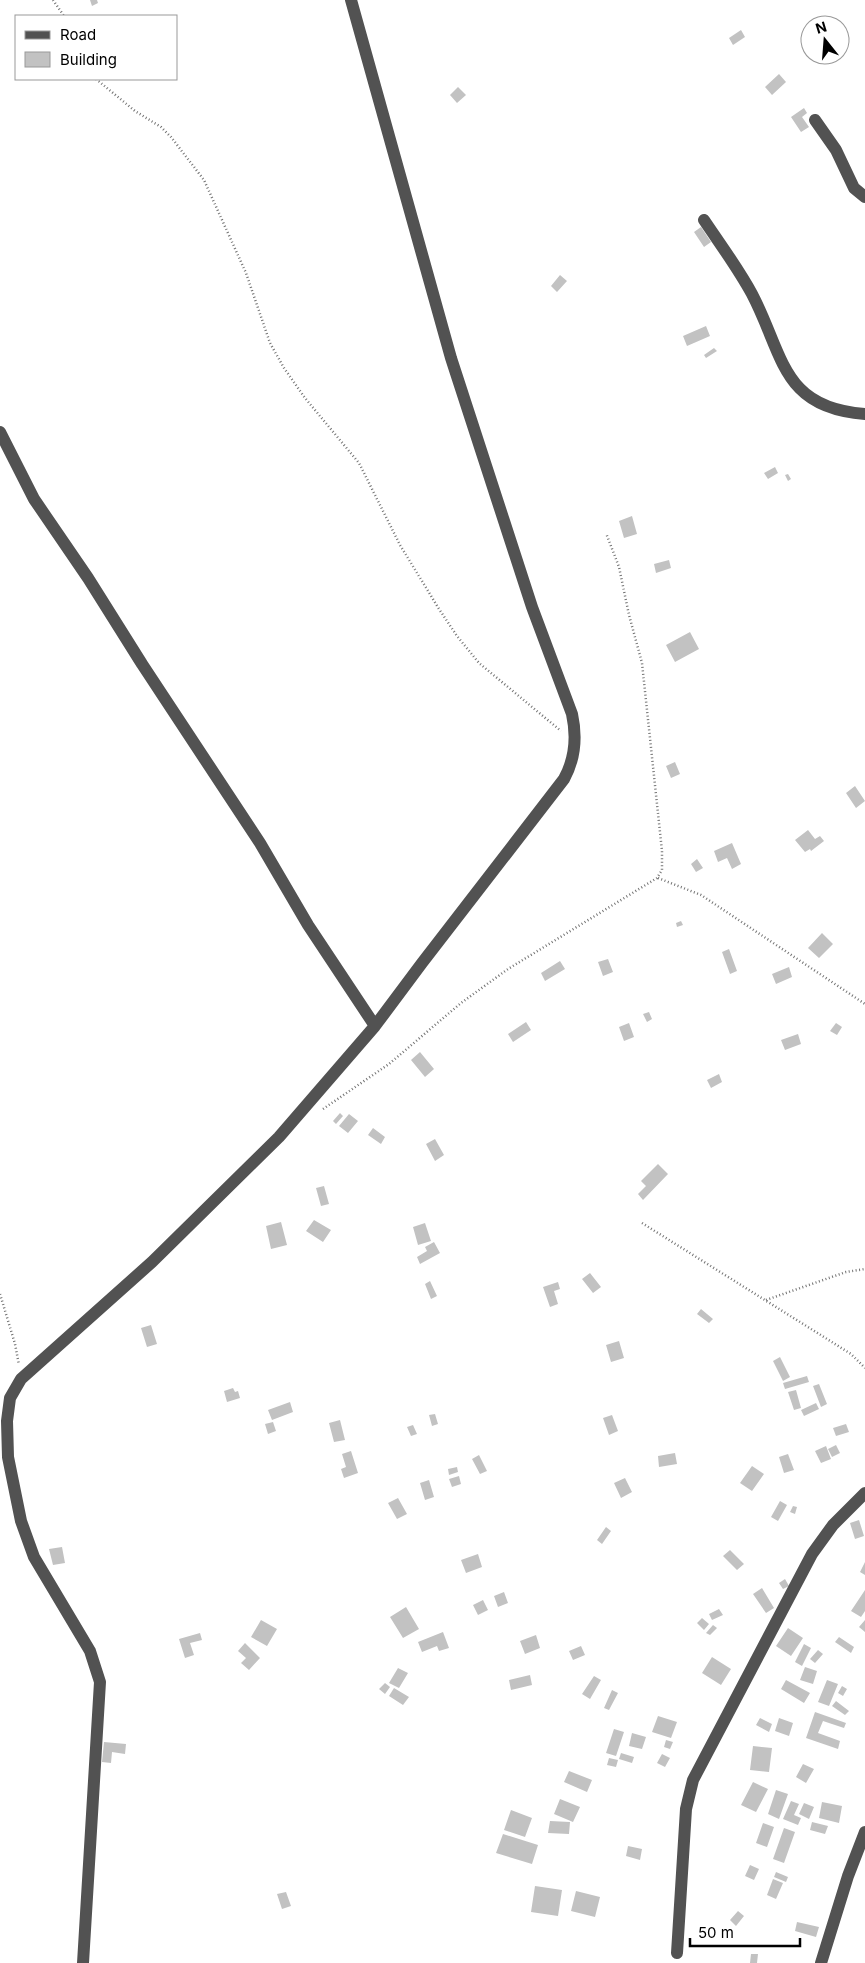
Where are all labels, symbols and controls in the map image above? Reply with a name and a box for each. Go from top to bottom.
legend [15,15,178,80]
north arrow [800,15,850,65]
text: N [813,17,829,37]
text: Road [60,25,96,44]
text: Building [60,50,117,69]
scale bar [690,1916,800,1948]
text: 50 m [698,1923,734,1942]

